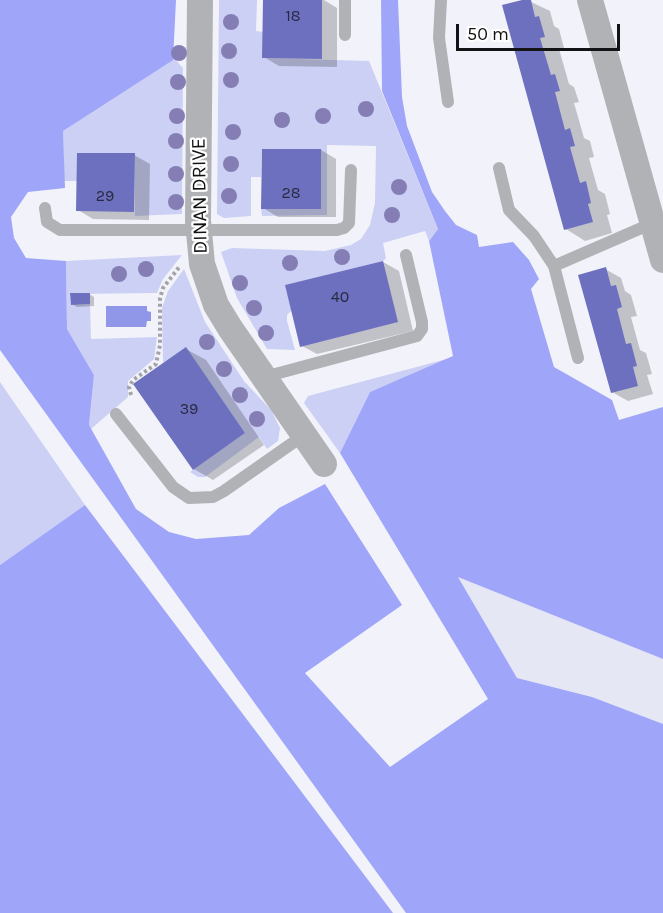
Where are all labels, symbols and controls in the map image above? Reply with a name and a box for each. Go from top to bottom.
house number: 18 [285,6,301,26]
scale bar [459,12,622,50]
text: 50 m [467,23,509,45]
street label: DINAN DRIVE [187,138,213,254]
house number: 28 [281,183,301,203]
house number: 29 [96,186,114,206]
house number: 40 [331,287,349,307]
house number: 39 [180,399,198,419]

